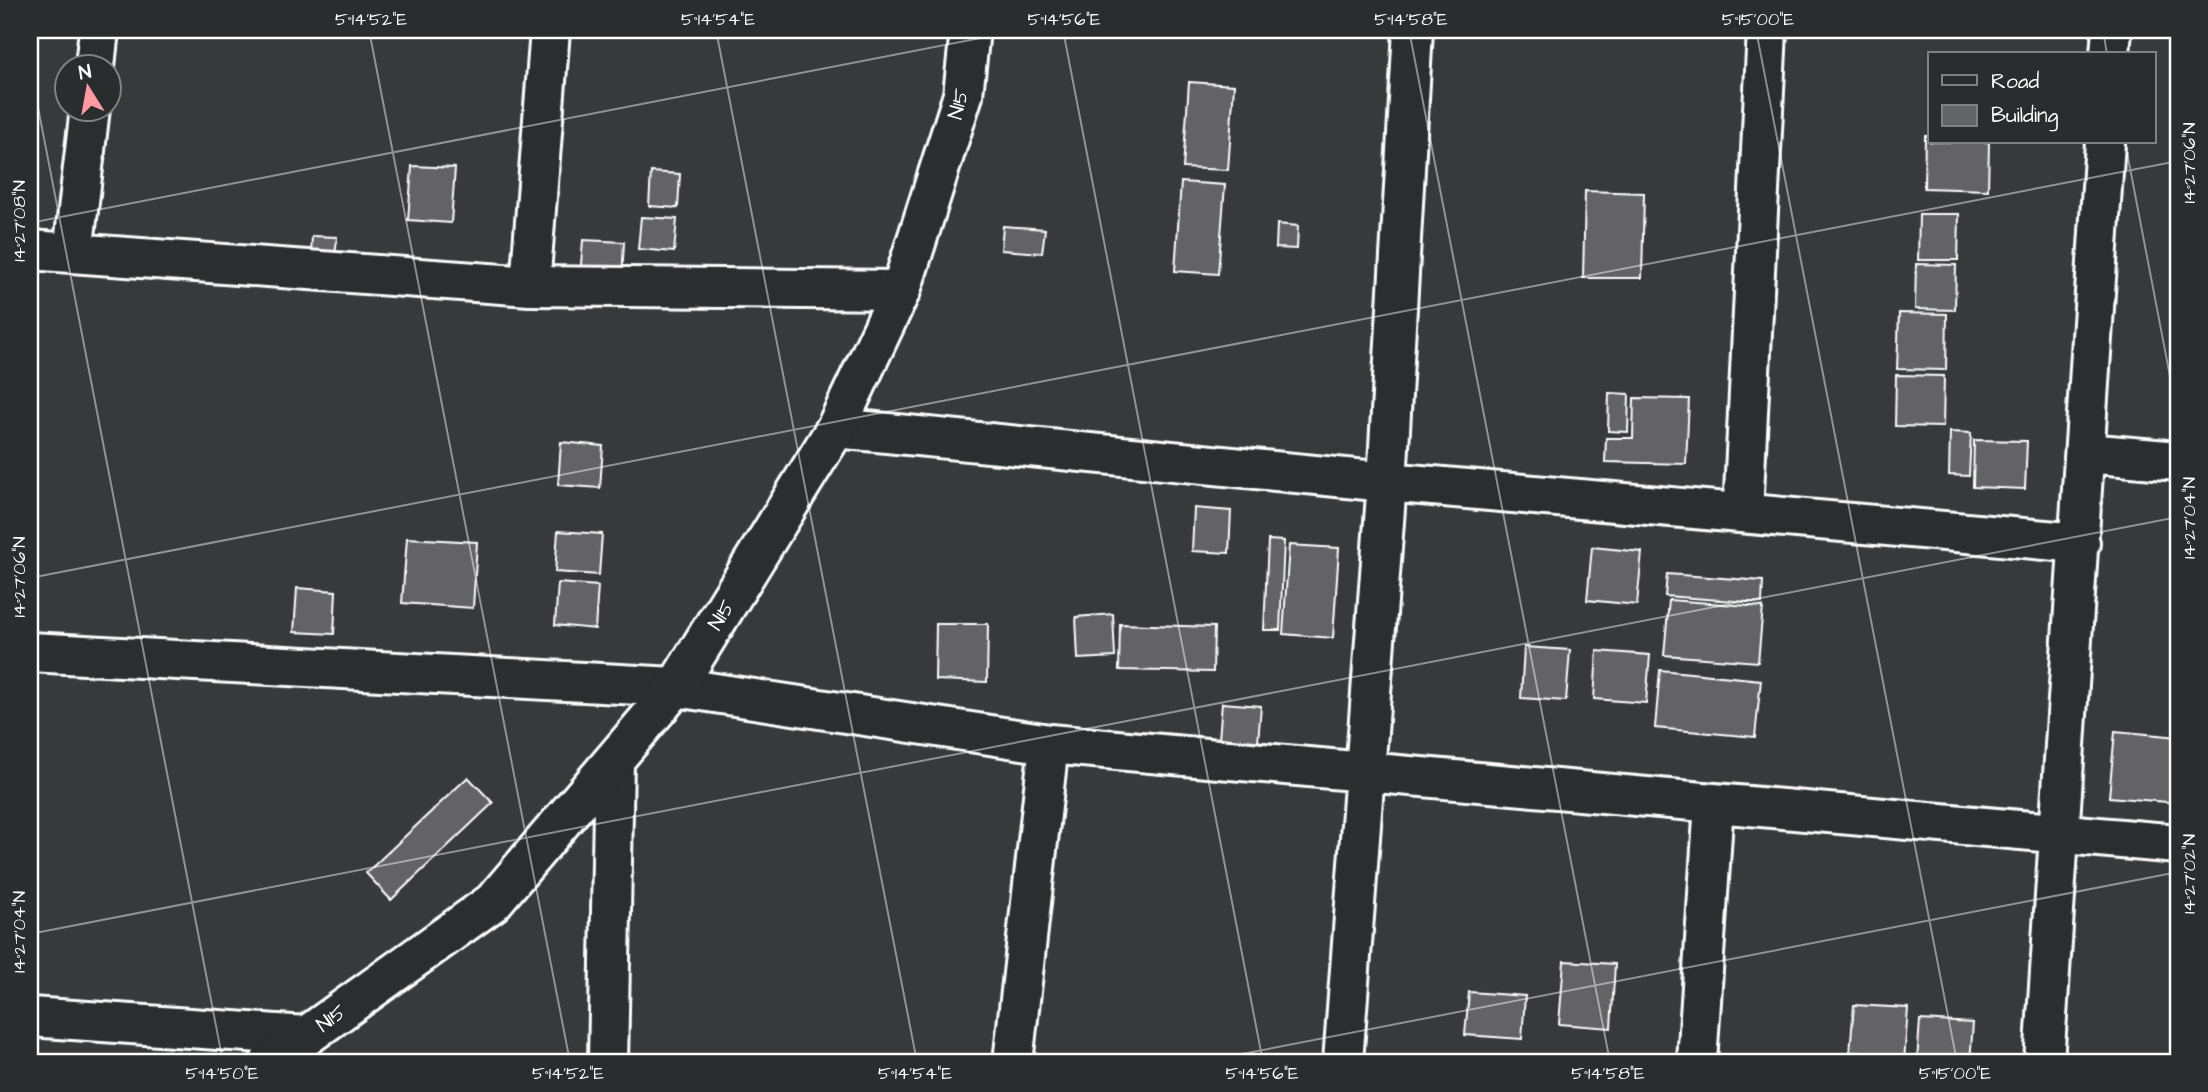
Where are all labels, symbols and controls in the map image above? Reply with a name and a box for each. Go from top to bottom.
text: 5°14'52"E [335,7,407,32]
text: 5°14'54"E [681,7,755,32]
text: 5°14'56"E [1027,7,1101,32]
text: 5°14'58"E [1374,7,1448,32]
text: 5°15'00"E [1722,7,1794,32]
north arrow [52,52,122,122]
legend [1928,52,2156,144]
text: N [77,58,94,87]
text: Road [1991,67,2039,96]
street label: N15 [941,86,976,123]
text: Building [1991,101,2059,132]
text: 14°27'06"N [2177,123,2202,203]
text: 14°27'08"N [7,180,32,262]
text: 14°27'04"N [2177,477,2202,559]
text: 14°27'06"N [7,537,32,617]
street label: N15 [701,594,742,636]
text: 14°27'02"N [2177,834,2202,914]
text: 14°27'04"N [7,891,32,973]
street label: N15 [310,998,352,1039]
text: 5°14'50"E [185,1061,259,1086]
text: 5°14'52"E [532,1061,604,1086]
text: 5°14'54"E [878,1061,952,1086]
text: 5°14'56"E [1225,1061,1299,1086]
text: 5°14'58"E [1571,1061,1645,1086]
text: 5°15'00"E [1919,1061,1991,1086]

